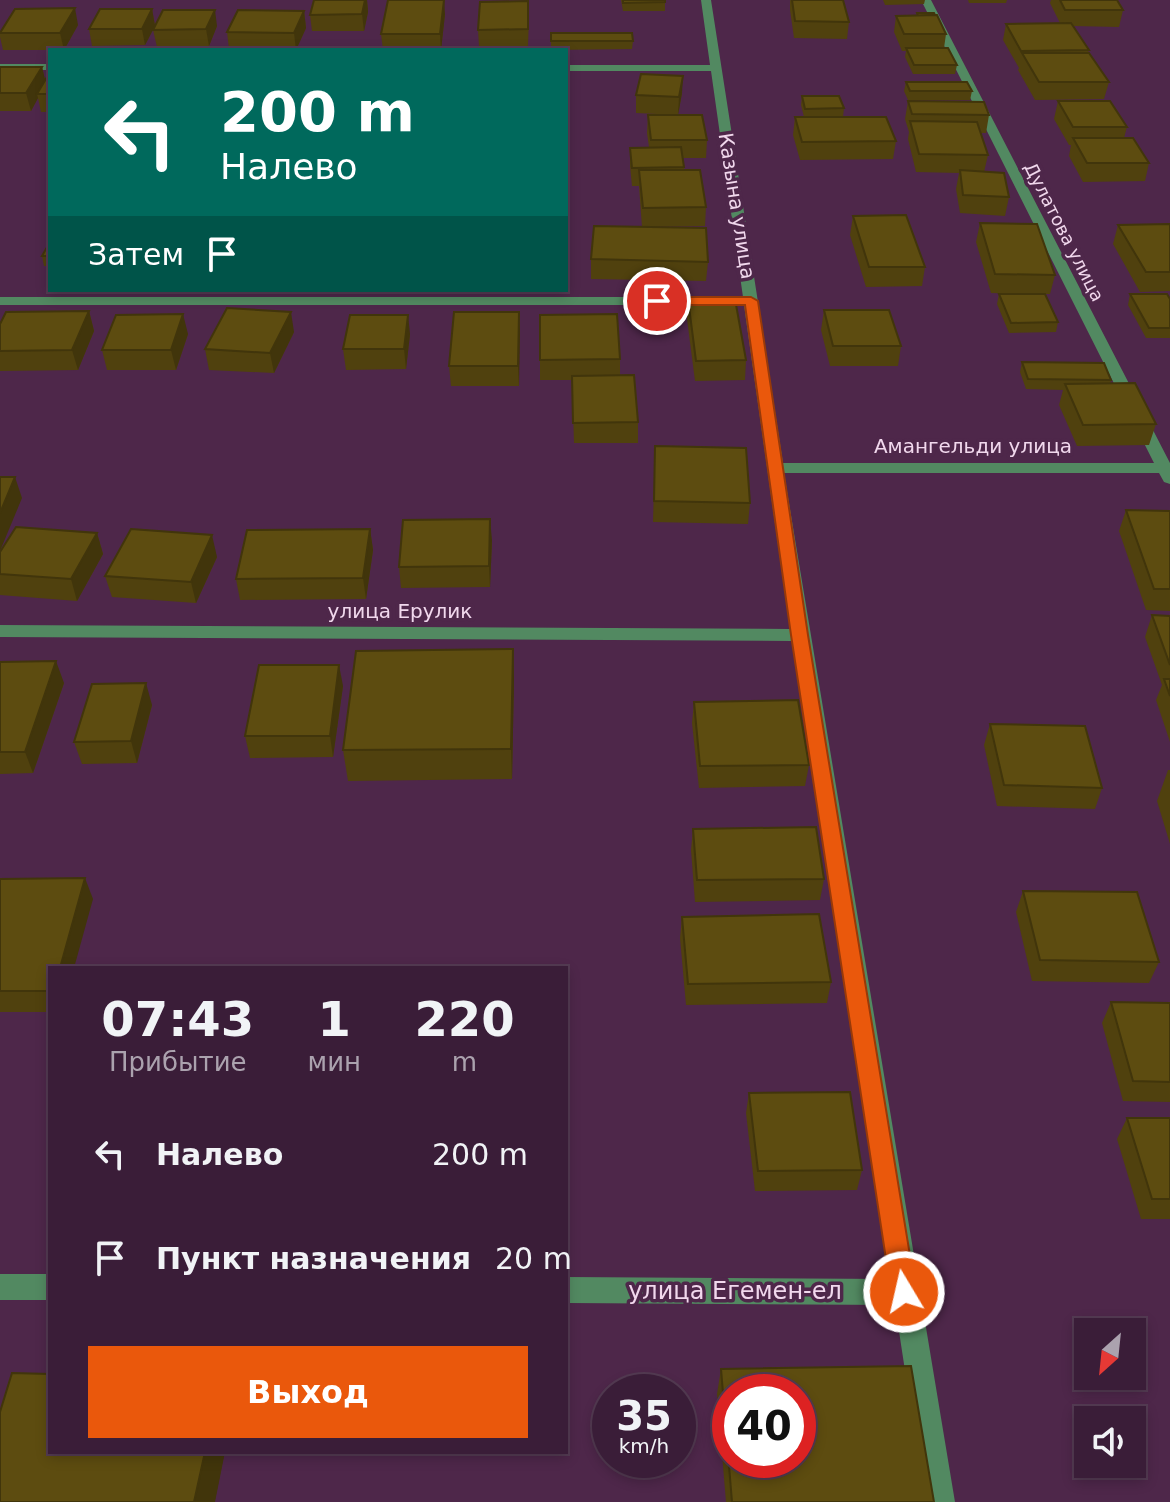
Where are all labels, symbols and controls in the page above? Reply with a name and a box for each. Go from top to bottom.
text: 200 m [220,79,415,144]
icon: left [88,80,192,184]
street label: Казына улица [714,131,760,281]
text: Налево [220,146,358,187]
street label: Дулатова улица [1020,159,1109,305]
icon: arrive [200,232,244,276]
text: Затем [88,237,184,272]
pin [623,267,691,335]
icon: arrive [635,279,679,323]
street label: Амангельди улица [874,434,1072,458]
street label: улица Ерулик [328,599,472,623]
text: 07:43 [101,991,254,1047]
text: 1 [318,991,351,1047]
text: 220 [414,991,515,1047]
text: Прибытие [109,1047,247,1077]
text: мин [308,1047,361,1077]
text: m [452,1047,477,1077]
icon: left [88,1132,132,1176]
text: Налево [156,1137,283,1172]
text: 200 m [432,1137,528,1172]
icon: arrive [88,1236,132,1280]
text: Пункт назначения [156,1241,471,1276]
text: 20 m [495,1241,572,1276]
position arrow [862,1250,946,1334]
street label: улица Егемен-ел [628,1277,842,1305]
north arrow [1074,1318,1146,1390]
map controls [1074,1318,1146,1478]
button: Выход [88,1346,528,1438]
speed limit sign: 40 [712,1374,816,1478]
text: 35 [616,1393,672,1439]
button: sound [1074,1406,1146,1478]
text: km/h [619,1434,669,1458]

